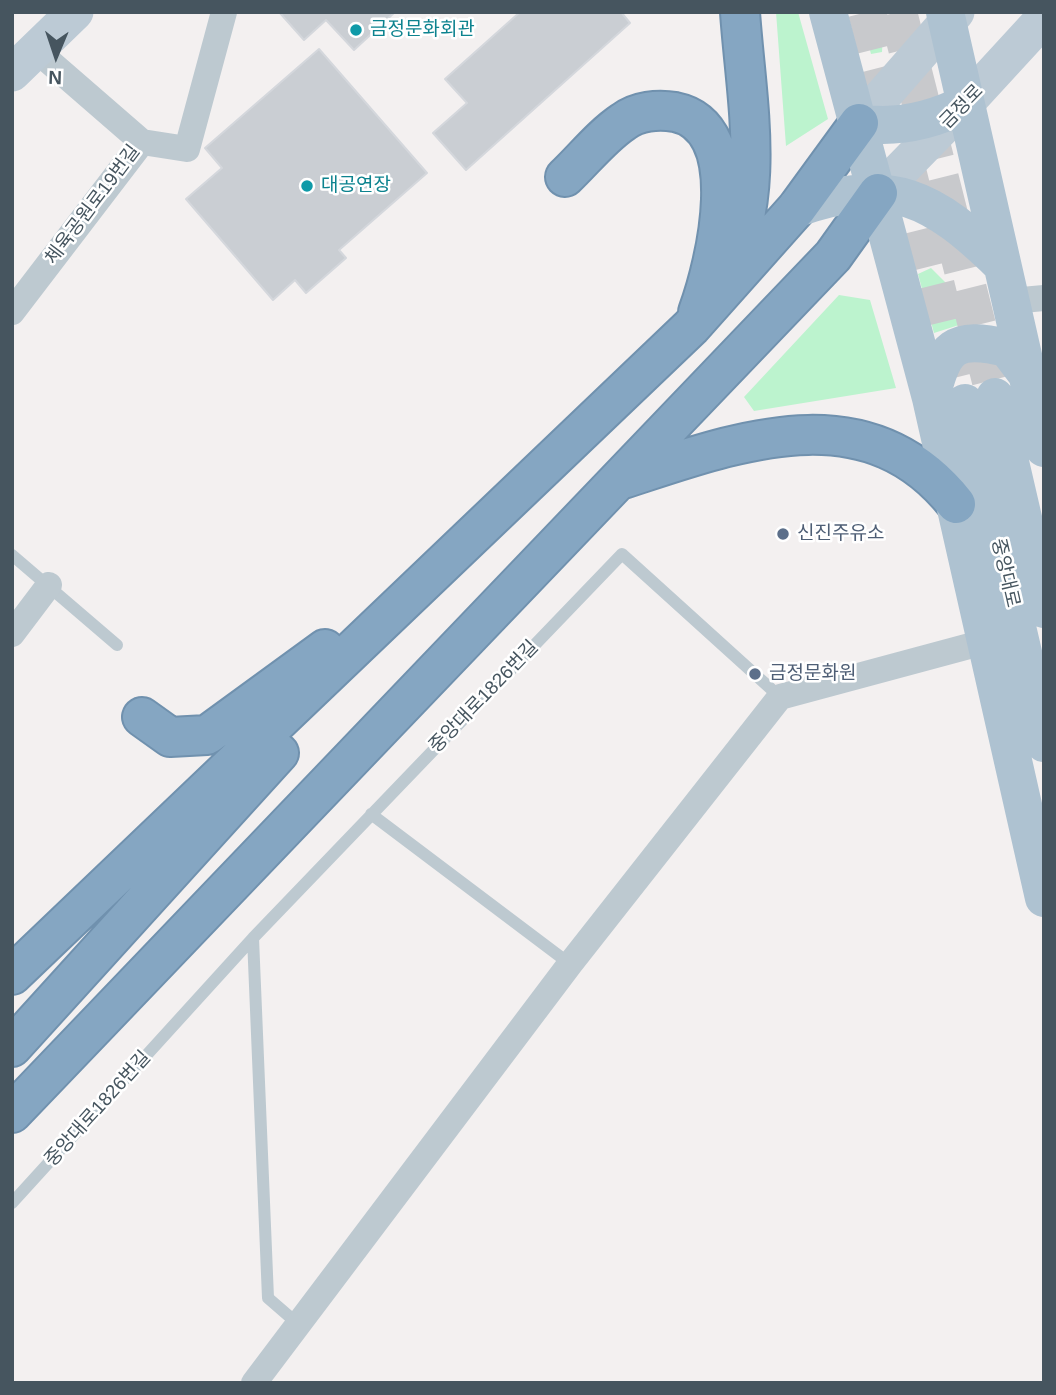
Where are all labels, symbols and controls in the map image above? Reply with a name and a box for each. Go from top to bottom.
place label: 금정문화회관 [370,19,475,41]
north arrow [21,21,91,91]
marker: 금정문화회관 [348,22,364,38]
text: N [48,67,62,88]
street label: 금정로 [936,80,988,134]
street label: 체육공원로19번길 [41,141,145,269]
place label: 대공연장 [321,175,391,197]
marker: 대공연장 [299,178,315,194]
place label: 신진주유소 [797,523,884,545]
marker: 신진주유소 [775,526,791,542]
street label: 중앙대로 [986,536,1024,610]
street label: 중앙대로1826번길 [425,636,543,758]
place label: 금정문화원 [769,663,856,685]
marker: 금정문화원 [747,666,763,682]
street label: 중앙대로1826번길 [40,1047,156,1171]

